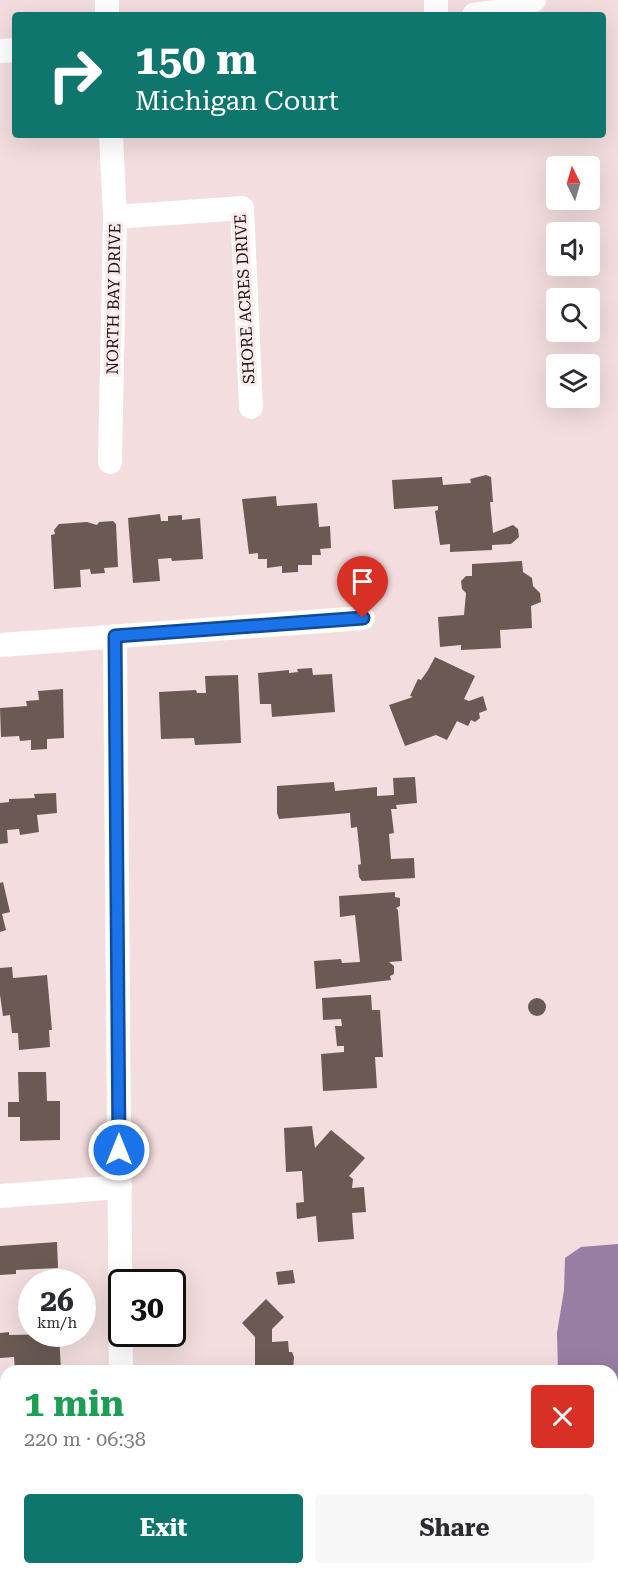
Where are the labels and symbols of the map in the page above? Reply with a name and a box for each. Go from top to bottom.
north arrow [546,156,600,210]
street label: SHORE ACRES DRIVE [231,214,258,384]
street label: NORTH BAY DRIVE [103,223,124,375]
pin [337,556,388,618]
position arrow [87,1118,151,1182]
speed limit sign: 30 [108,1269,186,1347]

